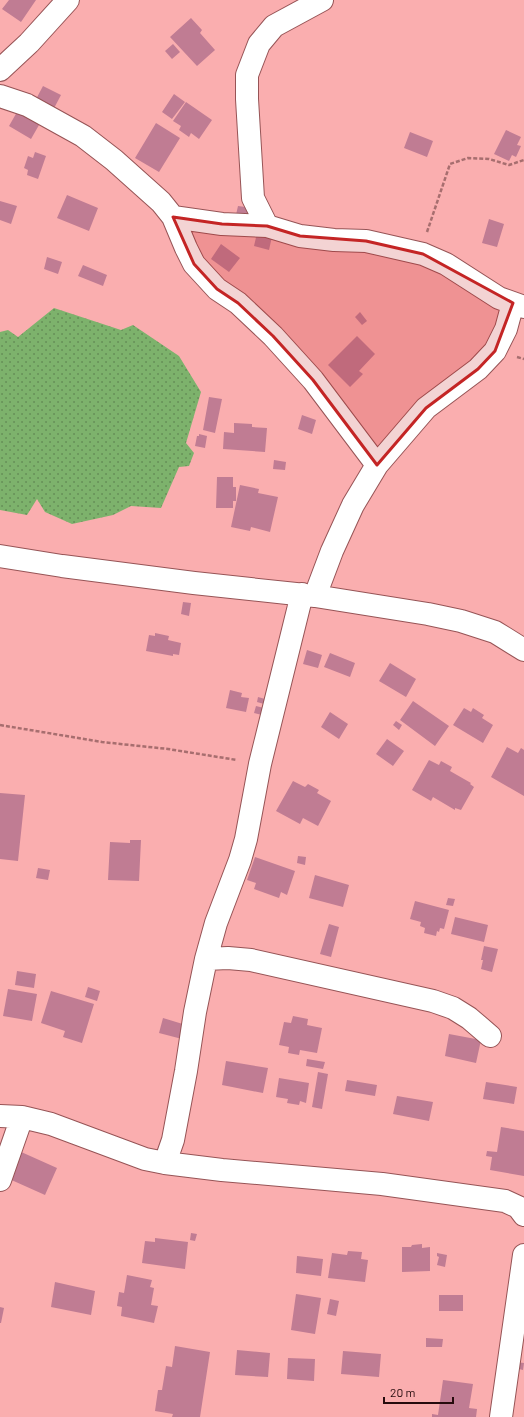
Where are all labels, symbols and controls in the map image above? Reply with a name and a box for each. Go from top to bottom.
scale bar [384,1379,453,1405]
text: 20 m [390,1385,416,1399]

